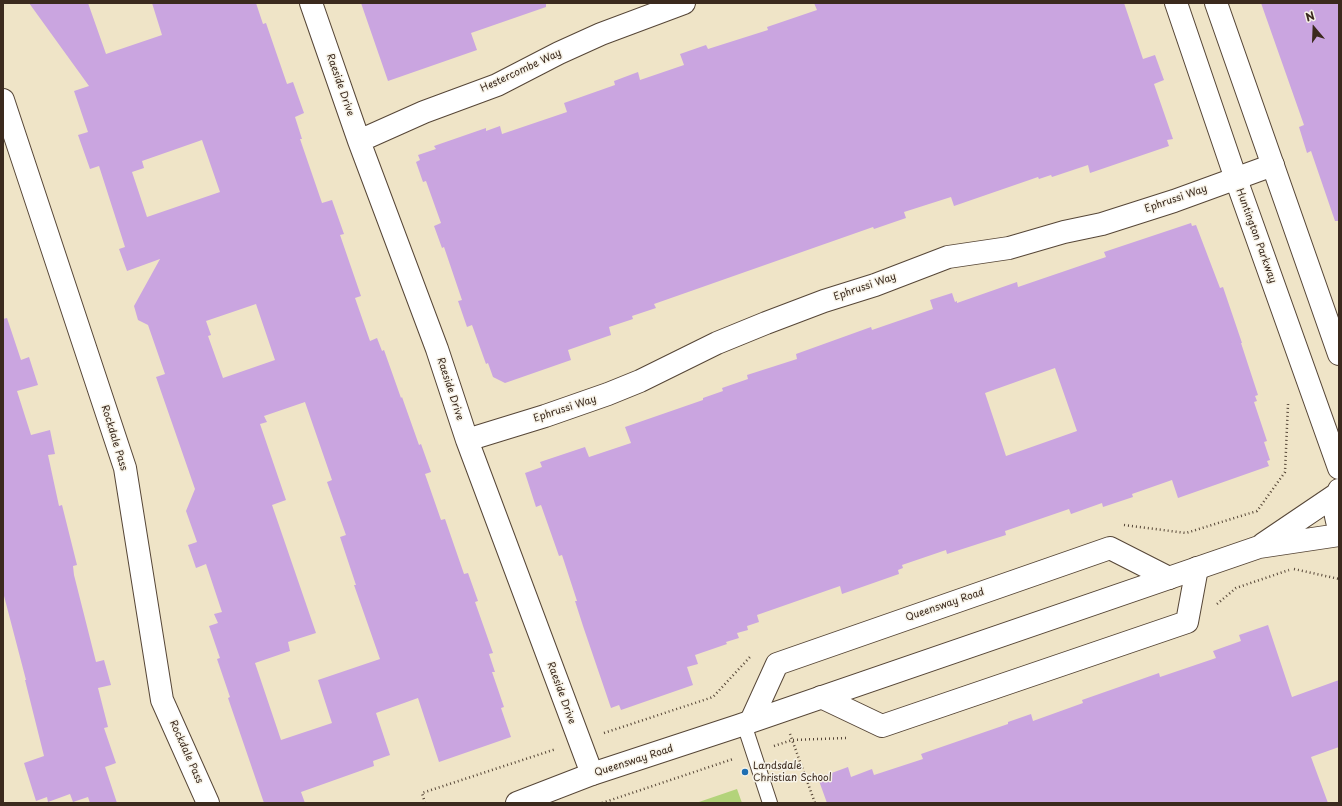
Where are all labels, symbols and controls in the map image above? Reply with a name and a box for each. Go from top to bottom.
text: N [1303,7,1317,26]
north arrow [1294,8,1334,48]
street label: Hestercombe Way [479,47,563,95]
street label: Raeside Drive [324,52,356,118]
street label: Ephrussi Way [1143,183,1209,215]
street label: Huntington Parkway [1233,187,1279,285]
street label: Ephrussi Way [832,271,898,303]
street label: Raeside Drive [434,356,466,422]
street label: Ephrussi Way [532,393,598,425]
street label: Rockdale Pass [98,404,130,472]
street label: Queensway Road [904,586,986,624]
street label: Raeside Drive [544,660,578,726]
street label: Rockdale Pass [167,719,205,785]
street label: Queensway Road [593,743,675,779]
place label: Landsdale Christian School [753,760,832,784]
marker: Landsdale Christian School [740,767,750,777]

